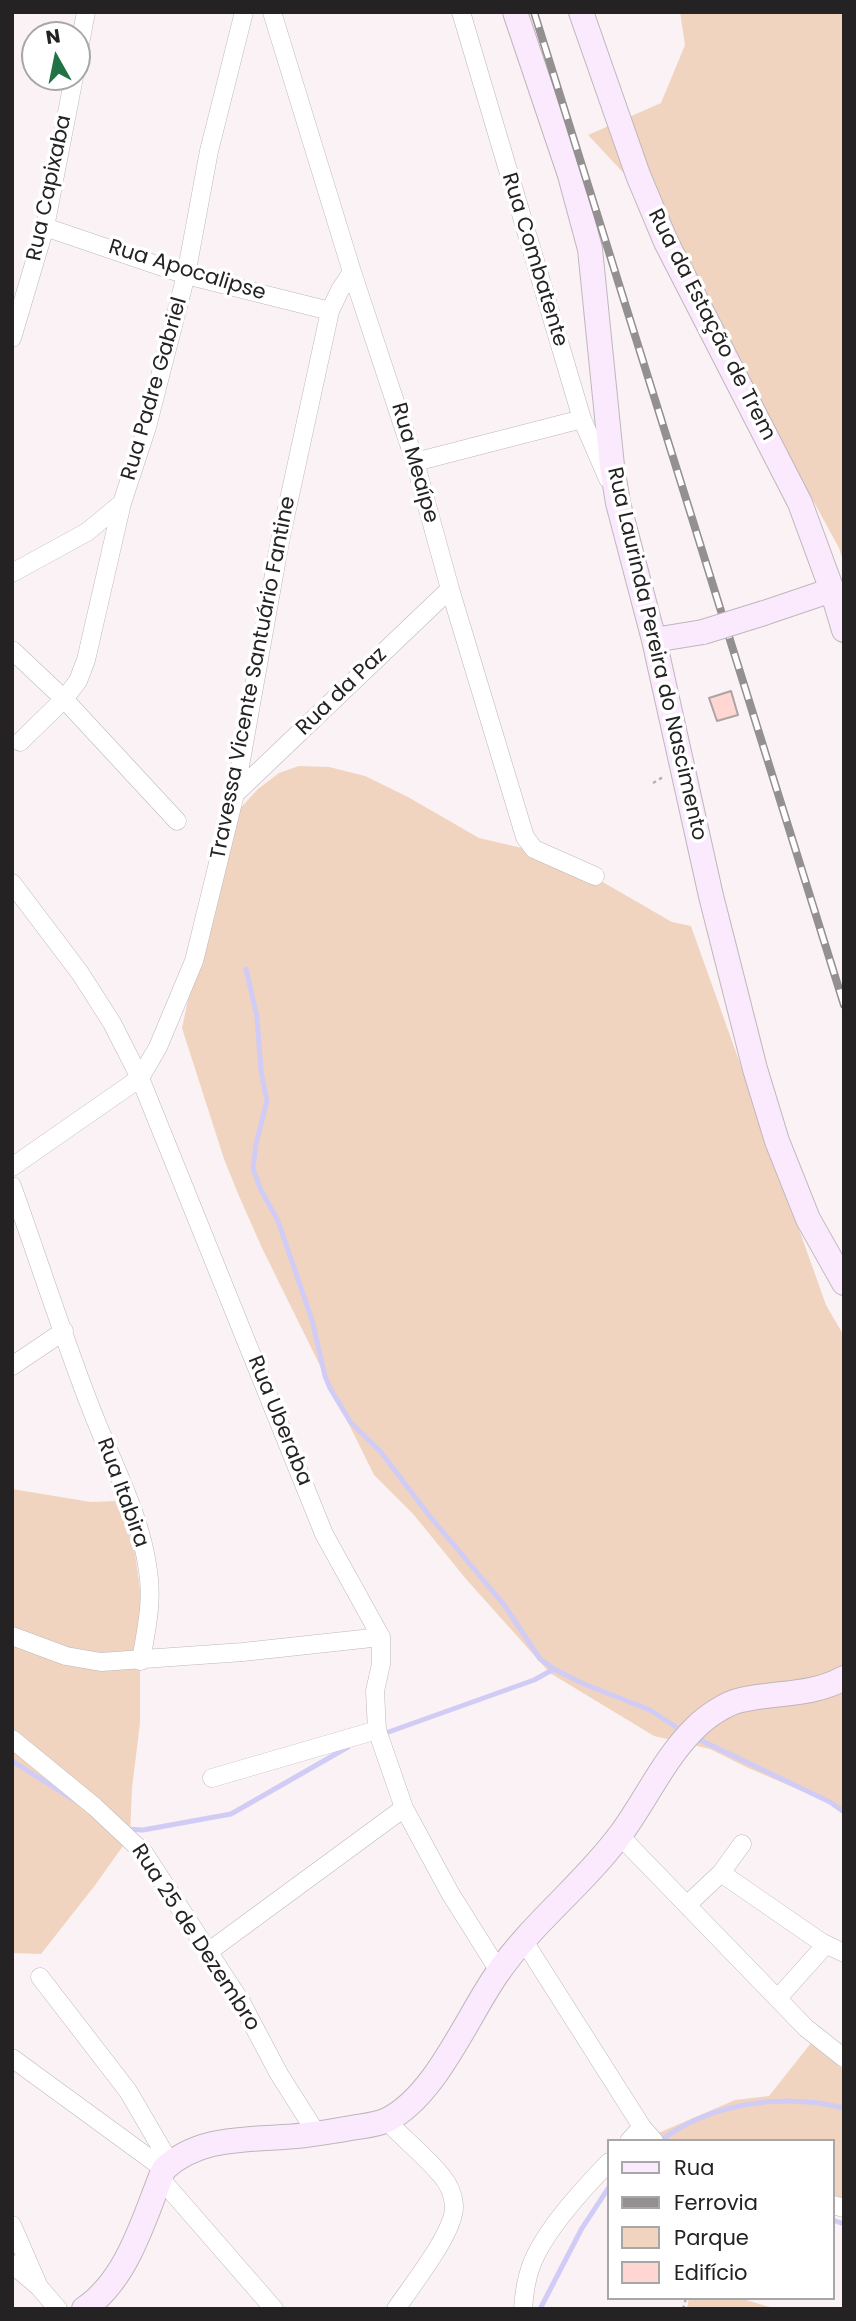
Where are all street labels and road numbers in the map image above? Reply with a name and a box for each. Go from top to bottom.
street label: Rua Capixaba [22,113,78,263]
street label: Rua Combatente [496,170,572,350]
street label: Rua da Estação de Trem [642,205,780,445]
street label: Rua Apocalipse [105,235,269,307]
street label: Rua Padre Gabriel [117,295,193,483]
street label: Rua Meaípe [385,400,443,526]
street label: Rua Laurinda Pereira do Nascimento [601,465,711,843]
street label: Travessa Vicente Santuário Fantine [206,494,302,862]
street label: Rua da Paz [292,643,392,741]
street label: Rua Uberaba [242,1352,316,1490]
street label: Rua Itabira [91,1435,153,1551]
street label: Rua 25 de Dezembro [125,1840,265,2036]

